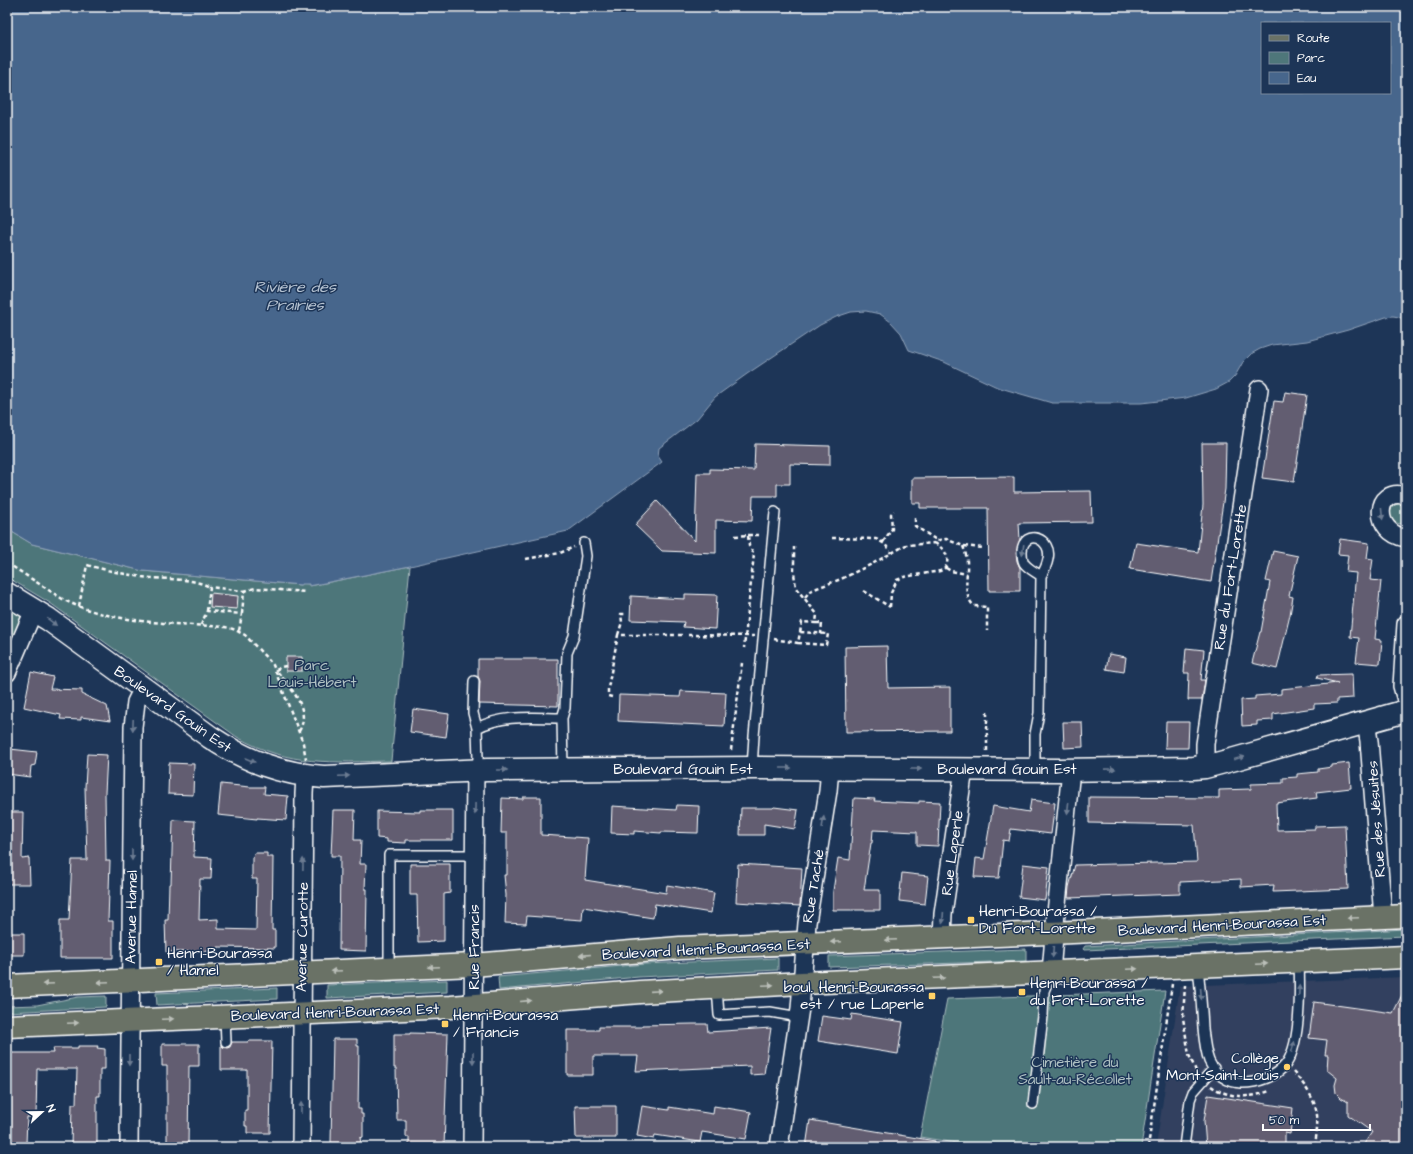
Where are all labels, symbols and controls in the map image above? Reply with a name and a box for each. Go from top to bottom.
legend [1261,22,1391,94]
text: Route [1297,30,1330,47]
text: Parc [1297,50,1325,67]
text: Eau [1297,70,1316,87]
water label: Rivière des Prairies [254,276,337,316]
street label: Rue du Fort-Lorette [1209,503,1252,651]
one-way arrow [1379,508,1385,520]
one-way arrow [1020,544,1026,556]
one-way arrow [46,618,57,627]
park label: Parc Louis-Hébert [268,655,356,693]
street label: Boulevard Gouin Est [110,661,236,758]
one-way arrow [130,719,137,731]
one-way arrow [1233,755,1245,761]
one-way arrow [245,757,256,763]
street label: Boulevard Gouin Est [613,759,753,780]
street label: Boulevard Gouin Est [937,759,1077,780]
street label: Rue des Jésuites [1362,759,1391,878]
one-way arrow [780,765,793,771]
one-way arrow [910,766,923,772]
one-way arrow [1104,766,1117,772]
one-way arrow [496,767,509,773]
one-way arrow [338,772,350,779]
one-way arrow [1064,802,1071,814]
one-way arrow [472,803,478,816]
street label: Rue Laperle [936,809,969,897]
one-way arrow [820,816,826,828]
street label: Rue Taché [797,848,830,924]
one-way arrow [129,849,135,862]
one-way arrow [300,857,306,870]
street label: Avenue Hamel [120,870,143,964]
street label: Avenue Curotte [291,882,314,992]
place label: Henri-Bourassa / Du Fort-Lorette [979,901,1097,939]
street label: Rue Francis [464,904,485,990]
street label: Boulevard Henri-Bourassa Est [1117,910,1327,941]
one-way arrow [939,912,946,924]
marker: Henri-Bourassa / Du Fort-Lorette [966,915,976,925]
one-way arrow [1347,915,1359,922]
street label: Boulevard Henri-Bourassa Est [601,934,811,965]
one-way arrow [884,937,897,943]
one-way arrow [829,939,842,945]
place label: Henri-Bourassa / Hamel [167,943,273,981]
one-way arrow [1049,946,1056,958]
one-way arrow [579,952,591,959]
marker: Henri-Bourassa / Hamel [154,957,164,967]
one-way arrow [1256,961,1269,967]
one-way arrow [428,963,440,970]
one-way arrow [1126,966,1138,973]
one-way arrow [329,968,342,974]
place label: Henri-Bourassa / du Fort-Lorette [1030,973,1148,1011]
one-way arrow [933,974,945,981]
place label: boul. Henri-Bourassa est / rue Laperle [784,977,924,1015]
one-way arrow [96,979,109,985]
one-way arrow [41,981,54,987]
one-way arrow [762,981,774,988]
one-way arrow [1296,985,1303,997]
one-way arrow [650,987,662,994]
marker: Henri-Bourassa / du Fort-Lorette [1017,987,1027,997]
one-way arrow [1197,988,1204,1000]
marker: boul. Henri-Bourassa est / rue Laperle [927,991,937,1001]
one-way arrow [520,997,532,1004]
street label: Boulevard Henri-Bourassa Est [231,998,439,1027]
place label: Henri-Bourassa / Francis [453,1005,559,1043]
one-way arrow [162,1016,174,1023]
marker: Henri-Bourassa / Francis [440,1019,450,1029]
one-way arrow [67,1020,79,1027]
one-way arrow [1290,1041,1296,1053]
place label: Collège Mont-Saint-Louis [1166,1048,1279,1086]
one-way arrow [469,1052,476,1064]
park label: Cimetière du Sault-au-Récollet [1018,1052,1132,1090]
one-way arrow [126,1054,132,1067]
marker: Collège Mont-Saint-Louis [1282,1062,1292,1072]
north arrow [22,1092,62,1132]
one-way arrow [298,1101,304,1114]
text: N [43,1102,59,1115]
scale bar [1263,1106,1370,1132]
text: 50 m [1269,1112,1300,1129]

